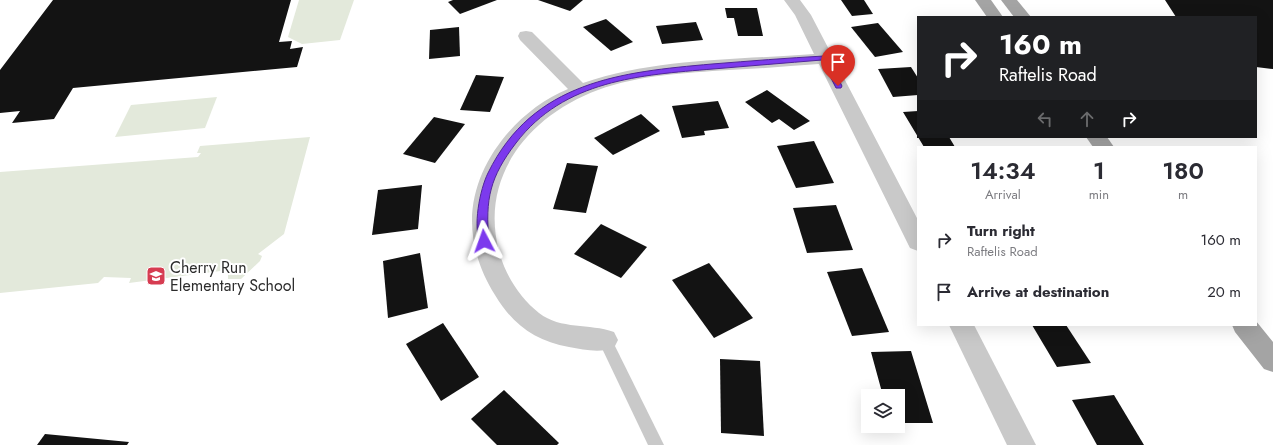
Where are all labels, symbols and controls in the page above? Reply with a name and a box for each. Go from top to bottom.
text: 160 m [999,24,1082,65]
icon: right [933,32,985,84]
pin [821,45,855,86]
icon: arrive [827,51,849,73]
text: Raftelis Road [999,62,1097,88]
icon: left [1034,108,1056,130]
icon: ahead [1076,108,1098,130]
icon: right [1118,108,1140,130]
text: 14:34 [970,153,1036,188]
text: 1 [1093,153,1105,188]
text: 180 [1162,153,1204,188]
text: Arrival [985,185,1021,204]
text: min [1089,185,1109,204]
text: m [1178,185,1188,204]
position arrow [463,220,505,262]
text: Turn right [967,220,1035,242]
icon: right [933,229,955,251]
text: 160 m [1200,229,1241,251]
text: Raftelis Road [967,242,1038,261]
place label: Cherry Run Elementary School [170,256,295,297]
school or university icon: Cherry Run Elementary School [145,265,167,287]
icon: arrive [933,281,955,303]
text: Arrive at destination [967,281,1109,303]
text: 20 m [1207,281,1241,303]
map controls [861,389,905,433]
button: layers [861,389,905,433]

